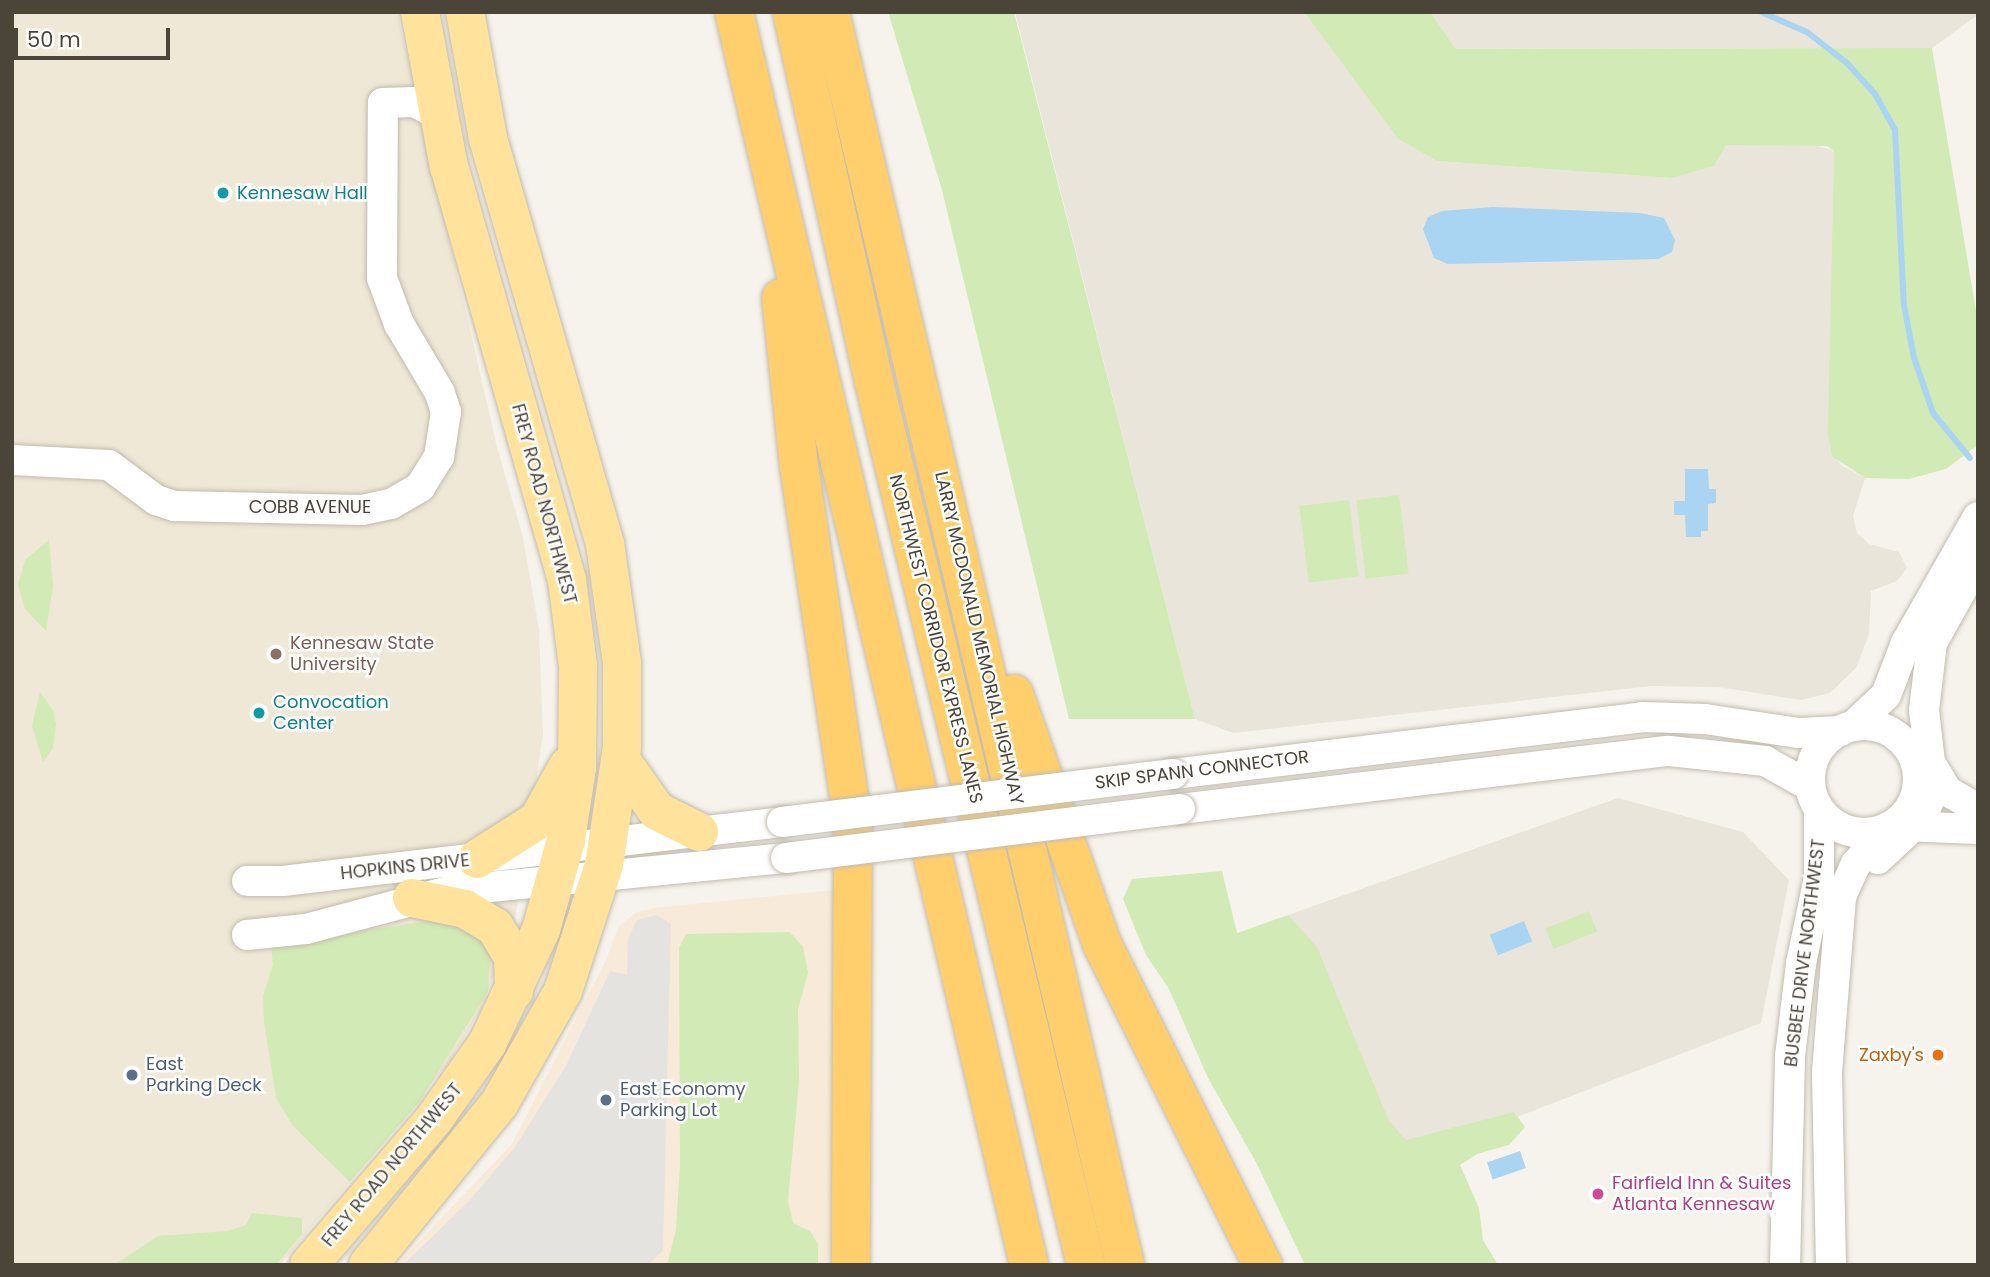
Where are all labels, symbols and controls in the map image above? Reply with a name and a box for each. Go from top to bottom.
scale bar [18,14,173,58]
text: 50 m [27,25,81,54]
place label: Kennesaw Hall [237,182,368,204]
marker: Kennesaw Hall [215,185,231,201]
street label: FREY ROAD NORTHWEST [507,402,581,606]
street label: LARRY MCDONALD MEMORIAL HIGHWAY [930,469,1028,807]
street label: NORTHWEST CORRIDOR EXPRESS LANES [885,472,987,806]
street label: COBB AVENUE [249,496,371,518]
place label: Kennesaw State University [290,633,434,676]
marker: Kennesaw State University [268,646,284,662]
place label: Convocation Center [273,692,389,734]
marker: Convocation Center [251,705,267,721]
street label: SKIP SPANN CONNECTOR [1094,746,1310,794]
street label: BUSBEE DRIVE NORTHWEST [1780,838,1830,1068]
street label: HOPKINS DRIVE [339,849,471,885]
place label: Zaxby's [1859,1044,1924,1066]
marker: Zaxby's [1930,1047,1946,1063]
place label: East Parking Deck [146,1054,262,1096]
marker: East Parking Deck [124,1067,140,1083]
street label: FREY ROAD NORTHWEST [317,1079,467,1251]
place label: East Economy Parking Lot [620,1079,746,1122]
marker: East Economy Parking Lot [598,1092,614,1108]
place label: Fairfield Inn & Suites Atlanta Kennesaw [1612,1173,1791,1216]
marker: Fairfield Inn & Suites Atlanta Kennesaw [1590,1186,1606,1202]

